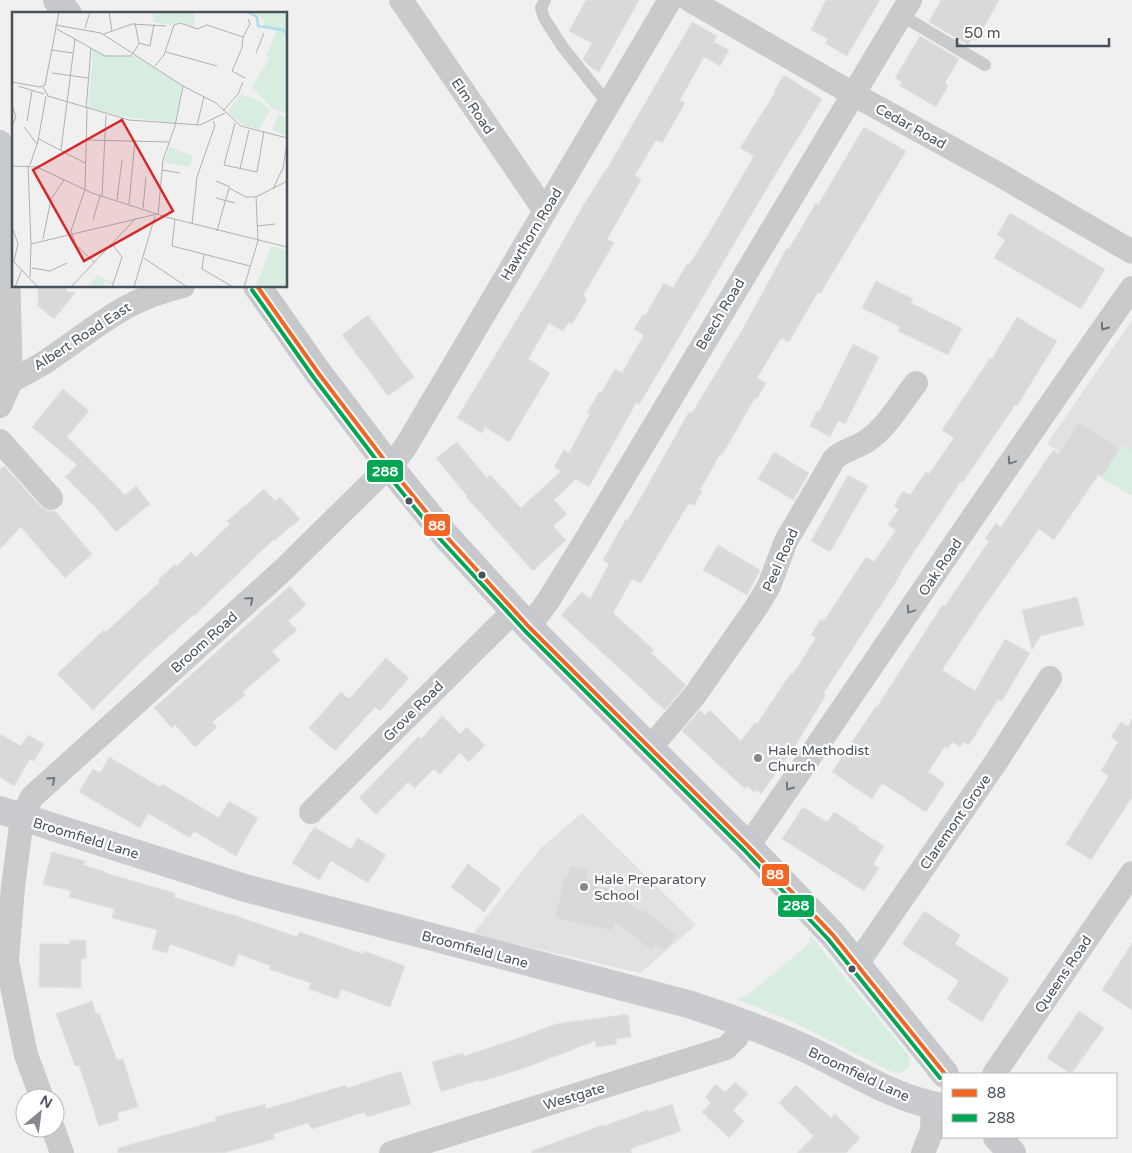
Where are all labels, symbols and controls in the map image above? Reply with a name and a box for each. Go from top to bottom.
inset map [12,12,288,288]
scale bar [957,15,1110,47]
text: 50 m [964,24,1001,42]
street label: Elm Road [448,75,498,138]
street label: Cedar Road [872,100,949,153]
street label: Hawthorn Road [497,185,566,284]
street label: Beech Road [692,275,748,353]
street label: Albert Road East [30,298,135,374]
one-way arrow [1101,321,1110,331]
one-way arrow [1008,455,1017,465]
line badge: 288 [366,459,404,483]
text: 288 [372,463,398,480]
unlabelled marker [404,496,414,506]
line badge: 88 [423,513,451,537]
text: 88 [428,517,446,534]
street label: Peel Road [759,526,802,594]
street label: Oak Road [915,535,966,599]
unlabelled marker [477,570,487,580]
one-way arrow [244,597,253,606]
one-way arrow [907,604,916,614]
street label: Broom Road [168,608,241,677]
street label: Grove Road [380,678,447,745]
place label: Hale Methodist Church [768,742,870,775]
marker: Hale Methodist Church [752,752,764,764]
street label: Claremont Grove [916,771,995,873]
one-way arrow [46,777,55,786]
one-way arrow [786,782,795,791]
street label: Broomfield Lane [31,814,141,863]
line badge: 88 [761,863,790,887]
text: 88 [766,866,784,883]
place label: Hale Preparatory School [594,871,707,904]
marker: Hale Preparatory School [578,881,590,893]
line badge: 288 [777,894,815,918]
text: 288 [783,897,809,914]
street label: Broomfield Lane [420,927,530,972]
street label: Queens Road [1031,932,1096,1016]
unlabelled marker [847,964,857,974]
street label: Broomfield Lane [806,1044,912,1105]
legend [942,1073,1117,1138]
street label: Westgate [542,1079,607,1114]
text: 88 [987,1084,1006,1102]
north arrow [15,1088,65,1138]
text: N [37,1092,55,1112]
text: 288 [987,1109,1015,1127]

